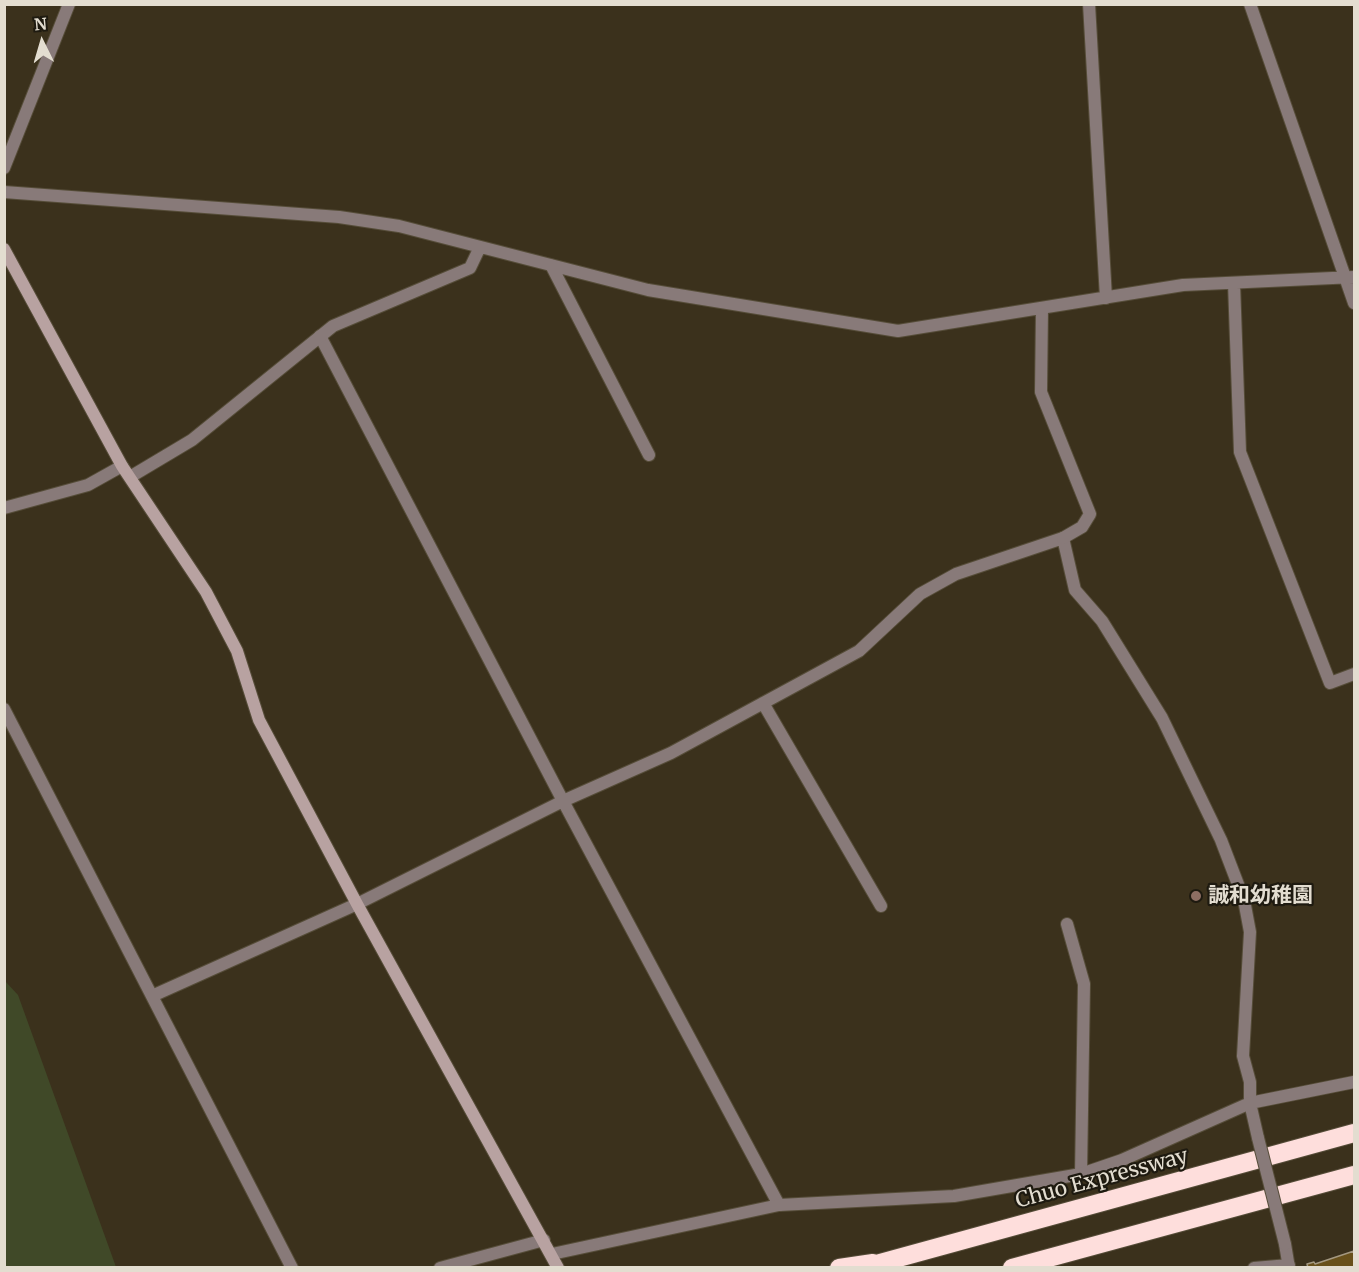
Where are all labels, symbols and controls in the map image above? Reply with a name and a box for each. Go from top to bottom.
north arrow [12,12,72,72]
text: N [33,14,48,35]
place label: 誠和幼稚園 [1208,883,1313,909]
marker: 誠和幼稚園 [1189,889,1203,903]
street label: Chuo Expressway [1013,1144,1191,1214]

